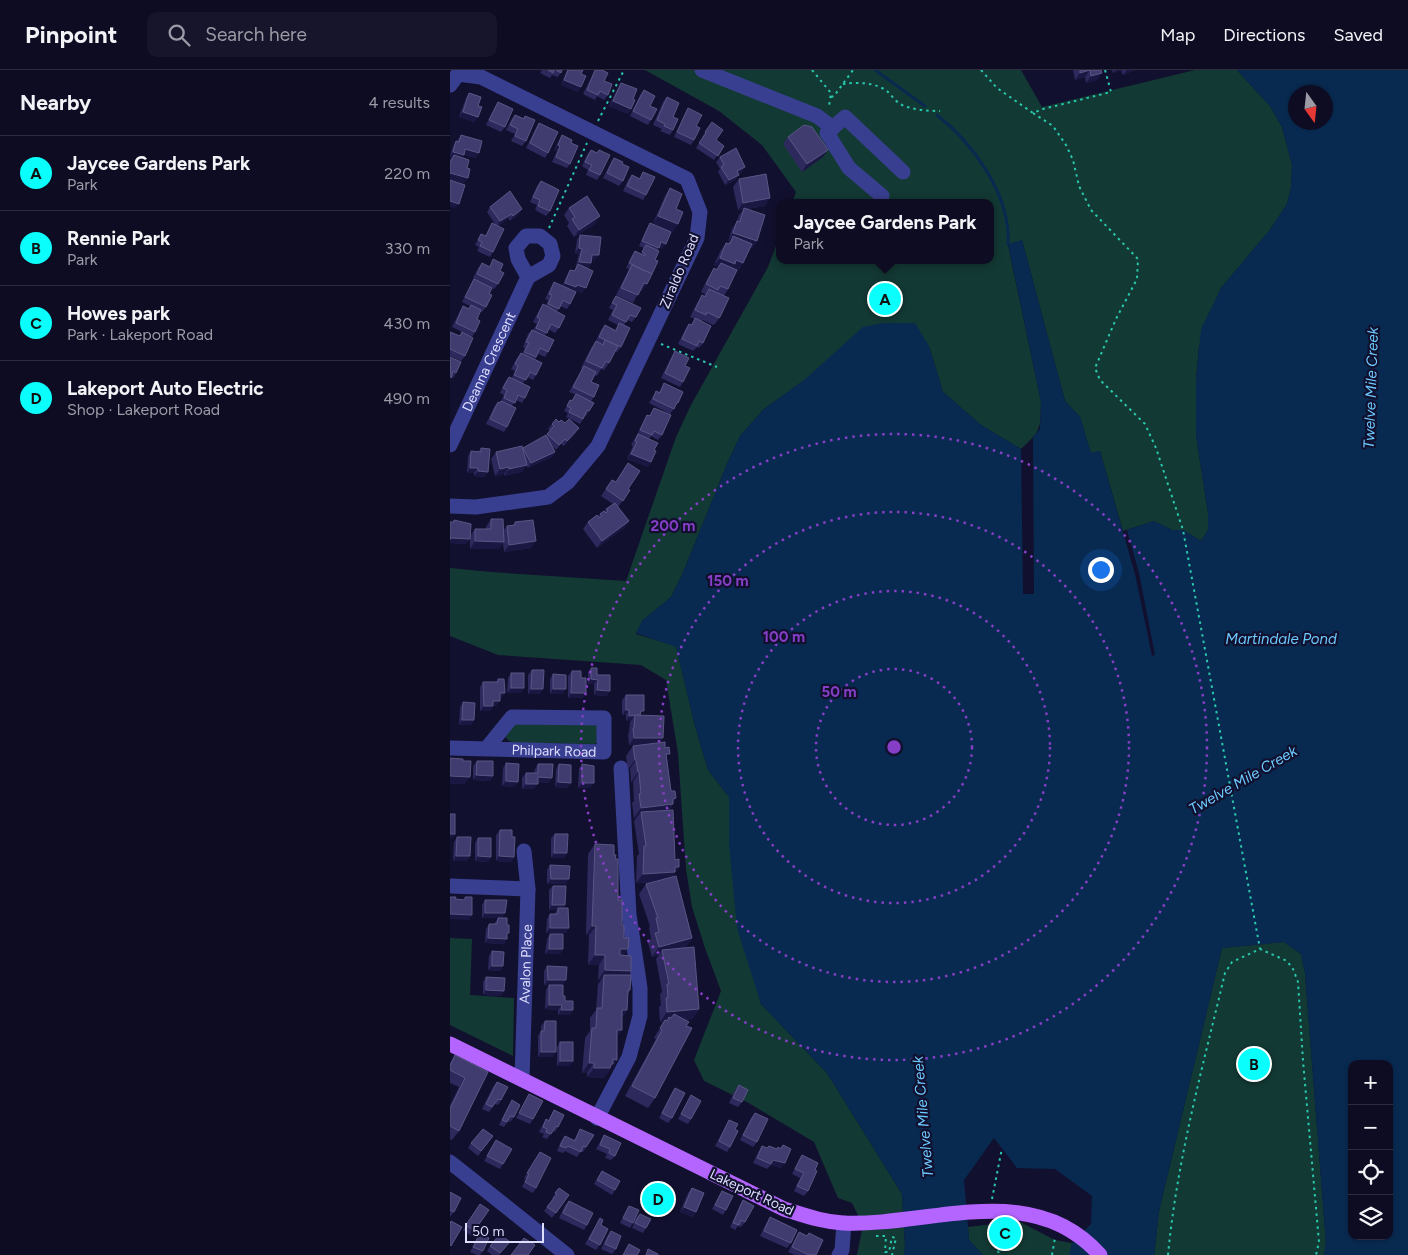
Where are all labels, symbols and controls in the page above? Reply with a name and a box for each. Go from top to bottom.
search box [147,12,497,57]
text: Pinpoint [25,20,117,49]
icon: search [165,21,193,49]
text: Search here [205,23,307,46]
text: Map [1160,24,1195,46]
text: Directions [1223,24,1305,46]
text: Saved [1333,24,1383,46]
north arrow [1288,85,1333,130]
text: Nearby [20,90,91,115]
text: 4 results [369,93,430,112]
text: Jaycee Gardens Park [67,152,250,175]
text: A [30,164,42,183]
text: 220 m [384,164,430,183]
text: Park [67,175,97,194]
popup [776,199,994,264]
text: Jaycee Gardens Park [793,211,977,234]
text: Rennie Park [67,227,170,250]
street label: Ziraldo Road [656,231,703,311]
text: Park [793,234,824,253]
text: B [31,239,41,258]
text: 330 m [385,239,430,258]
text: Park [67,250,97,269]
pin: A [869,280,901,318]
text: Howes park [67,302,170,325]
street label: Deanna Crescent [459,309,520,414]
text: C [30,314,42,333]
text: 430 m [384,314,430,333]
text: Park · Lakeport Road [67,325,213,344]
water label: Twelve Mile Creek [1360,326,1382,449]
text: Lakeport Auto Electric [67,377,264,400]
text: D [30,389,42,408]
text: 490 m [383,389,430,408]
text: Shop · Lakeport Road [67,400,220,419]
text: 200 m [651,517,695,535]
your location [1088,557,1114,583]
text: 150 m [707,572,749,590]
text: 100 m [763,628,805,646]
water label: Martindale Pond [1225,630,1337,648]
text: 50 m [821,683,857,701]
centre of rings [885,738,903,756]
water label: Twelve Mile Creek [1186,741,1301,818]
street label: Philpark Road [511,742,597,761]
street label: Avalon Place [516,924,536,1004]
pin: B [1238,1045,1270,1083]
water label: Twelve Mile Creek [909,1055,937,1178]
map controls [1348,1060,1393,1240]
button: + [1348,1060,1393,1105]
button: − [1348,1105,1393,1150]
button: locate [1348,1150,1393,1195]
street label: Lakeport Road [707,1166,797,1219]
pin: D [642,1180,674,1218]
button: layers [1348,1195,1393,1240]
pin: C [989,1214,1021,1252]
scale bar [465,1220,544,1243]
text: 50 m [472,1223,504,1240]

